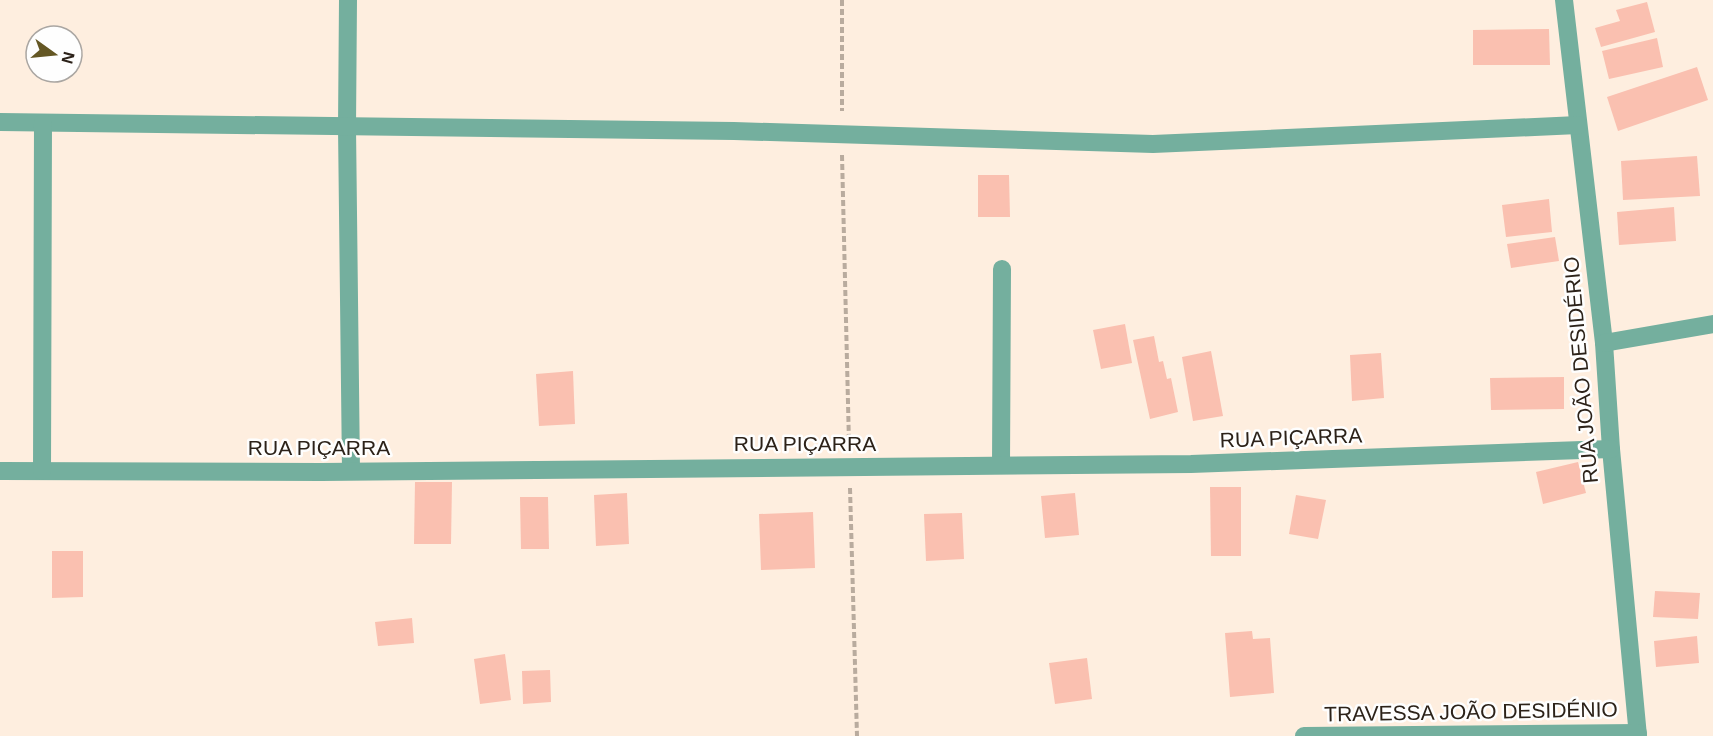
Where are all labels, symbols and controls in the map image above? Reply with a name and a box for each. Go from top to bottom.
north arrow [24,24,84,84]
text: N [58,50,78,66]
street label: RUA JOÃO DESIDÉRIO [1559,256,1602,484]
street label: RUA PIÇARRA [1219,424,1363,451]
street label: RUA PIÇARRA [734,432,876,455]
street label: RUA PIÇARRA [248,436,390,459]
street label: TRAVESSA JOÃO DESIDÉNIO [1324,697,1618,726]

